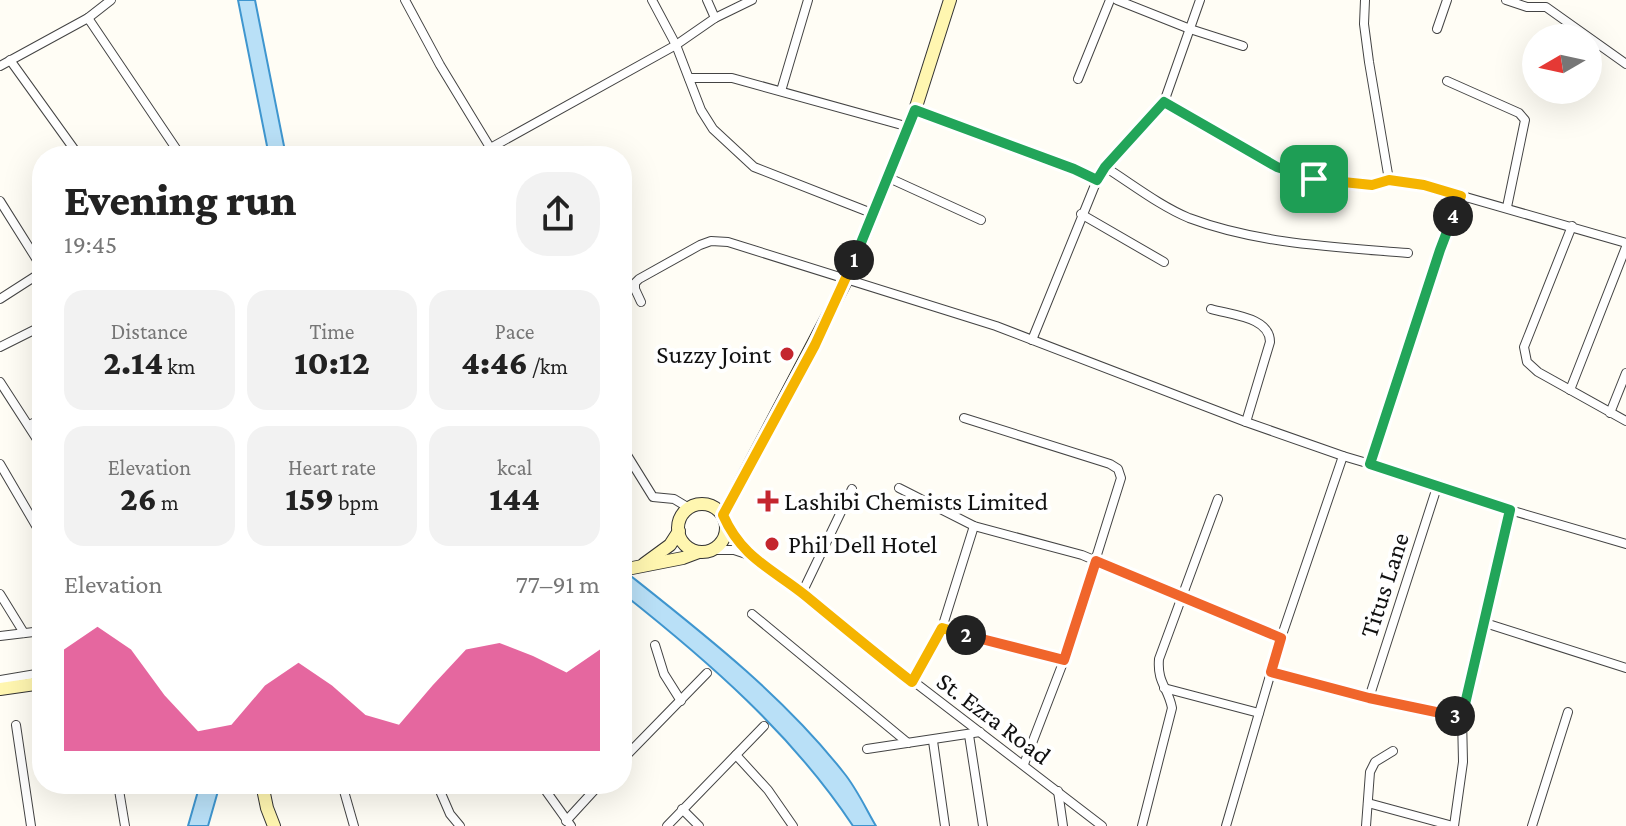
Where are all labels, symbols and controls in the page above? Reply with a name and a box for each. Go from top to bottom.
north arrow [1522,24,1602,104]
map controls [1522,24,1602,104]
pin [1280,145,1348,213]
icon: arrive [1292,157,1336,201]
button: share [516,172,600,256]
text: Evening run [64,176,296,224]
pin: 4 [1433,196,1473,236]
text: 4 [1447,203,1459,228]
text: 19:45 [64,230,117,259]
pin: 1 [834,240,874,280]
text: 1 [850,247,858,272]
text: Distance [111,319,188,344]
text: Time [309,319,355,344]
text: Pace [495,319,534,344]
place label: Suzzy Joint [656,340,771,369]
text: 2.14 [103,344,163,381]
text: 10:12 [294,344,370,381]
text: 4:46 [461,344,528,381]
marker: Suzzy Joint [778,345,796,363]
text: km [163,354,195,379]
text: /km [528,354,568,379]
text: Elevation [108,455,191,480]
text: Heart rate [288,455,376,480]
text: kcal [497,455,532,480]
text: 26 [120,480,157,517]
text: 159 [285,480,334,517]
text: 144 [489,480,540,517]
place label: Lashibi Chemists Limited [784,487,1048,516]
text: m [157,490,179,515]
text: bpm [334,490,379,515]
marker: Lashibi Chemists Limited [759,492,777,510]
street label: Titus Lane [1354,529,1415,641]
place label: Phil Dell Hotel [788,530,938,559]
marker: Phil Dell Hotel [763,535,781,553]
text: Elevation [64,570,162,599]
text: 77–91 m [516,570,600,599]
pin: 2 [946,615,986,655]
text: 2 [960,622,972,647]
street label: St. Ezra Road [931,666,1056,771]
pin: 3 [1435,696,1475,736]
text: 3 [1450,703,1460,728]

